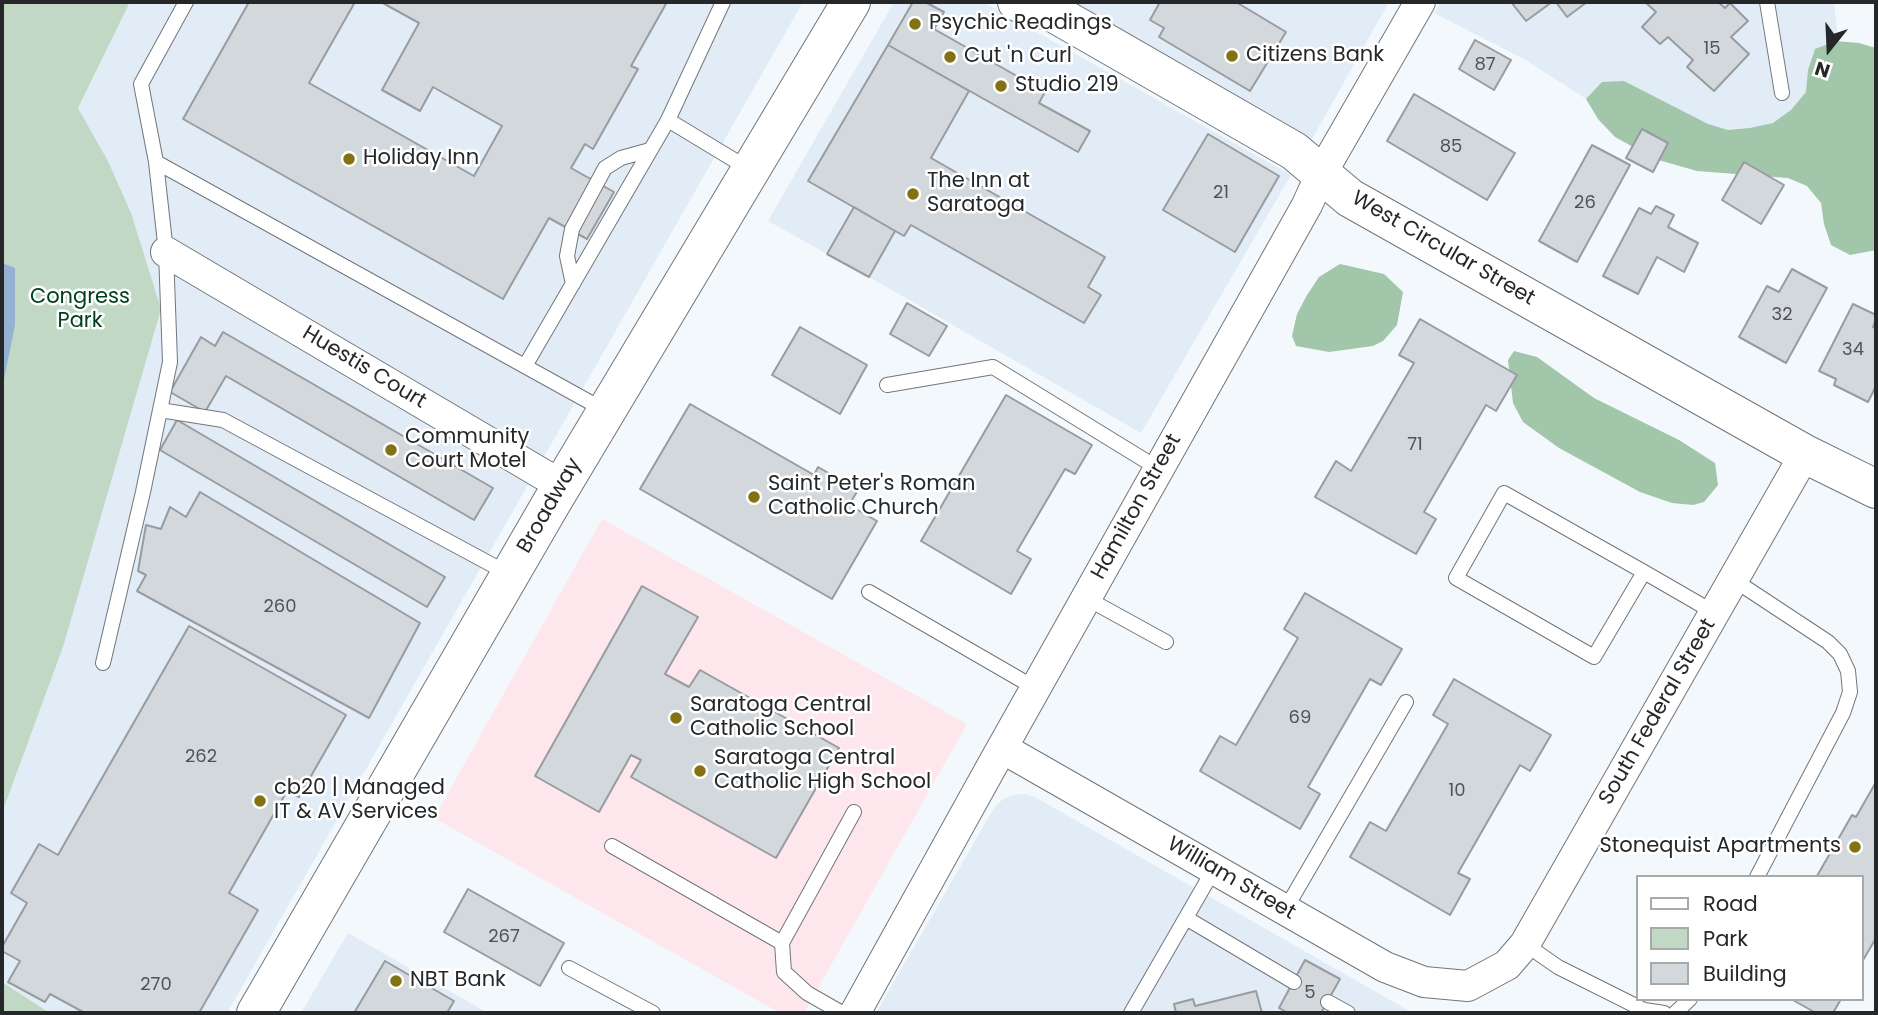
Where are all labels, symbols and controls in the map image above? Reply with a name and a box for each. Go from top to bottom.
place label: Psychic Readings [929,11,1112,37]
north arrow [1794,14,1864,84]
marker: Psychic Readings [907,16,923,32]
house number: 15 [1703,38,1721,60]
place label: Citizens Bank [1246,43,1384,69]
place label: Cut 'n Curl [964,44,1072,70]
marker: Citizens Bank [1224,48,1240,64]
marker: Cut 'n Curl [942,49,958,65]
house number: 87 [1474,54,1496,76]
text: N [1811,54,1833,84]
place label: Studio 219 [1015,73,1119,99]
marker: Studio 219 [993,78,1009,94]
house number: 85 [1440,136,1462,158]
place label: Holiday Inn [363,146,479,172]
marker: Holiday Inn [341,151,357,167]
place label: The Inn at Saratoga [927,169,1030,219]
house number: 21 [1213,182,1229,204]
marker: The Inn at Saratoga [905,186,921,202]
street label: West Circular Street [1347,186,1539,312]
house number: 26 [1574,192,1596,214]
park label: Congress Park [30,285,130,335]
house number: 32 [1772,304,1792,326]
street label: Huestis Court [298,321,430,415]
house number: 34 [1842,339,1864,361]
place label: Community Court Motel [405,425,529,475]
street label: Hamilton Street [1087,430,1187,584]
house number: 71 [1407,434,1423,456]
marker: Community Court Motel [383,442,399,458]
street label: Broadway [513,454,587,558]
place label: Saint Peter's Roman Catholic Church [768,472,975,522]
marker: Saint Peter's Roman Catholic Church [746,489,762,505]
house number: 260 [263,596,297,618]
street label: South Federal Street [1594,614,1722,810]
place label: Saratoga Central Catholic School [690,693,871,743]
house number: 69 [1289,707,1311,729]
marker: Saratoga Central Catholic School [668,710,684,726]
house number: 262 [185,746,217,768]
place label: Saratoga Central Catholic High School [714,746,931,796]
marker: Saratoga Central Catholic High School [692,763,708,779]
place label: cb20 | Managed IT & AV Services [274,776,445,826]
house number: 10 [1448,780,1466,802]
marker: cb20 | Managed IT & AV Services [252,793,268,809]
street label: William Street [1162,832,1300,926]
place label: Stonequist Apartments [1599,834,1841,860]
marker: Stonequist Apartments [1847,839,1863,855]
legend [1636,875,1864,1001]
text: Road [1703,889,1758,918]
text: Park [1703,924,1748,953]
house number: 267 [488,926,520,948]
text: Building [1703,959,1787,988]
place label: NBT Bank [410,968,506,994]
marker: NBT Bank [388,973,404,989]
house number: 270 [140,974,172,996]
house number: 5 [1304,982,1316,1004]

